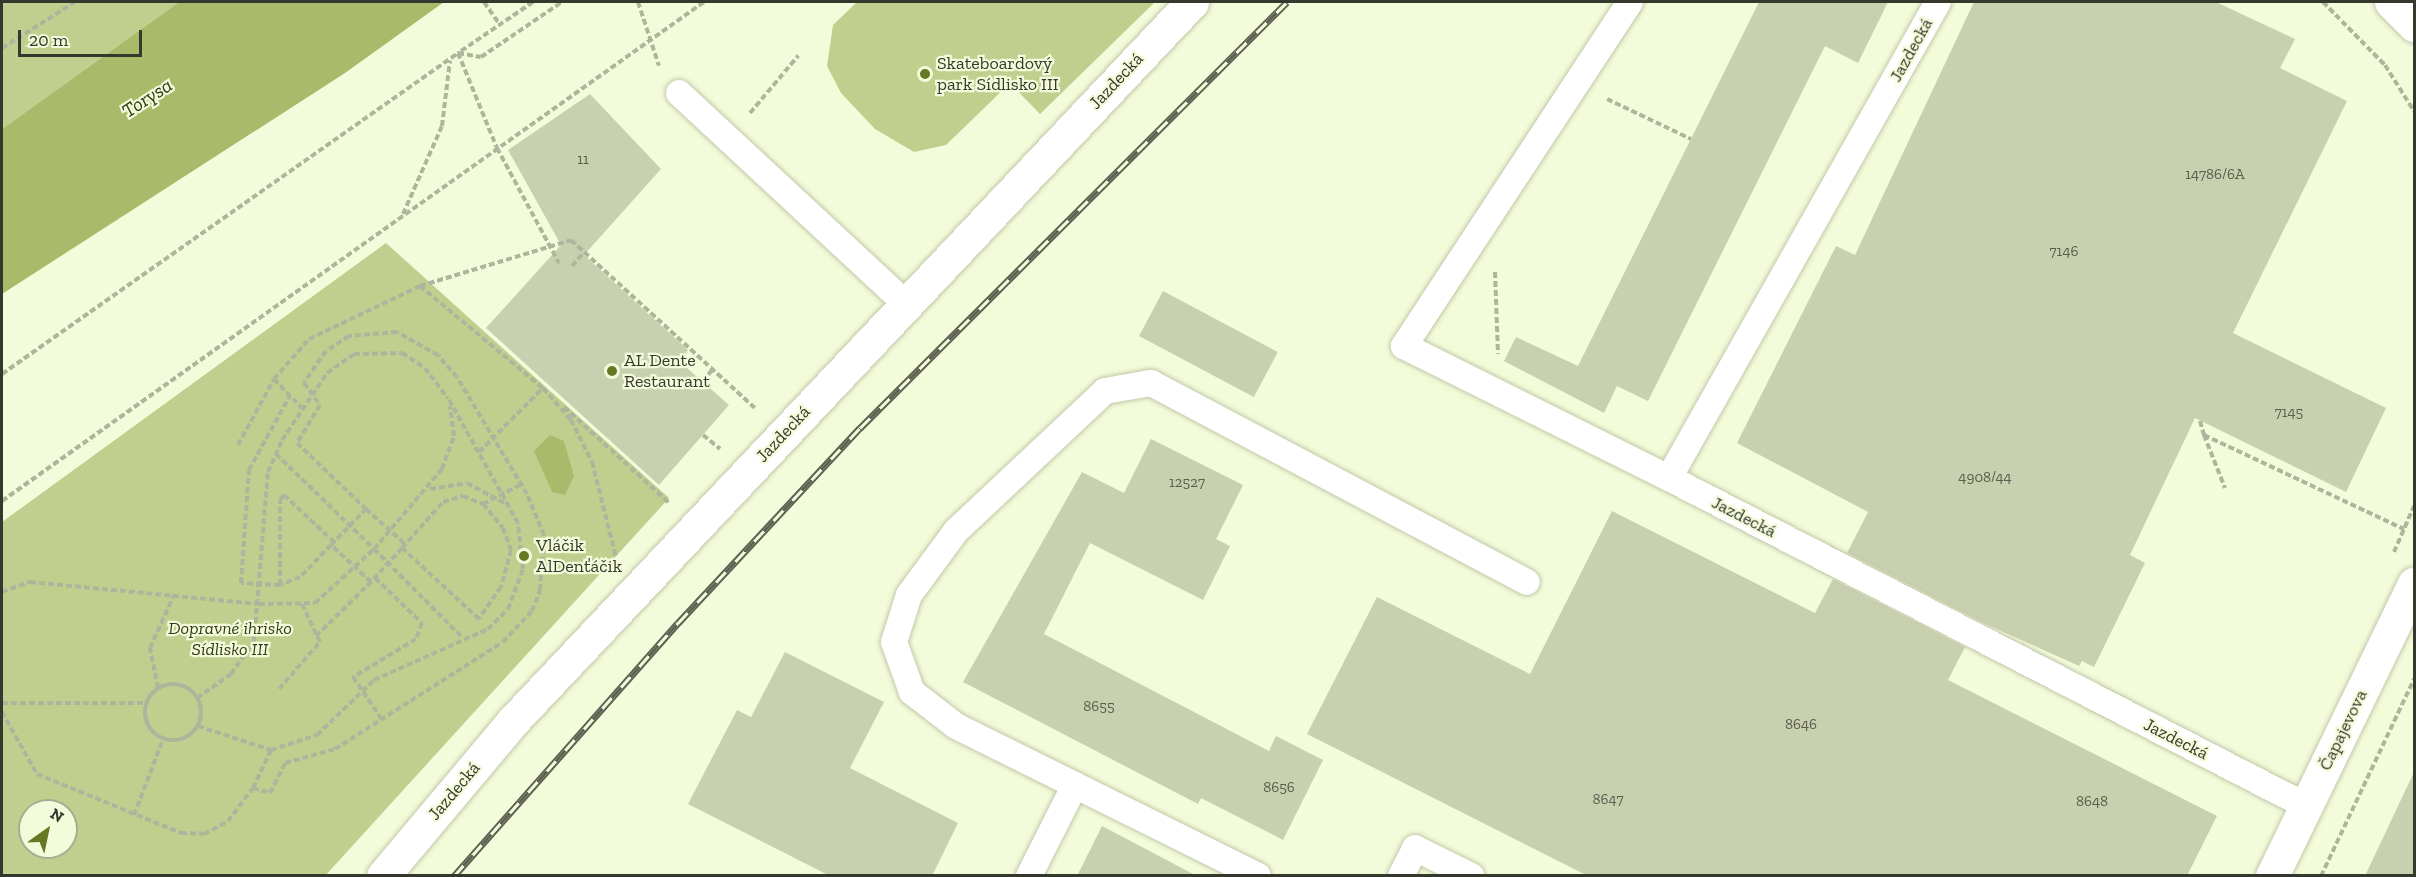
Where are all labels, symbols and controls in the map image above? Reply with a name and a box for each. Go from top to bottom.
street label: Jazdecká [1885,14,1937,86]
scale bar [21,18,146,56]
text: 20 m [29,29,68,51]
street label: Jazdecká [1084,48,1148,114]
place label: Skateboardový park Sídlisko III [937,53,1058,96]
marker: Skateboardový park Sídlisko III [918,67,932,81]
water label: Torysa [117,73,177,123]
house number: 11 [577,151,589,169]
house number: 14786/6A [2185,166,2245,184]
house number: 7146 [2050,243,2078,261]
place label: AL Dente Restaurant [624,350,710,392]
marker: AL Dente Restaurant [605,364,619,378]
street label: Jazdecká [751,401,815,467]
house number: 7145 [2275,404,2303,422]
house number: 4908/44 [1958,469,2012,487]
house number: 12527 [1169,474,1205,492]
street label: Jazdecká [1708,492,1780,542]
place label: Vláčik AlDenťáčik [536,535,622,578]
marker: Vláčik AlDenťáčik [517,549,531,563]
park label: Dopravné ihrisko Sídlisko III [168,618,292,660]
street label: Čapajevova [2314,686,2372,774]
house number: 8655 [1083,698,1115,716]
street label: Jazdecká [2140,714,2212,764]
house number: 8646 [1785,716,1817,734]
street label: Jazdecká [423,757,485,825]
house number: 8656 [1263,779,1295,797]
house number: 8647 [1593,791,1623,809]
house number: 8648 [2076,793,2108,811]
north arrow [18,799,78,859]
text: N [47,804,67,826]

